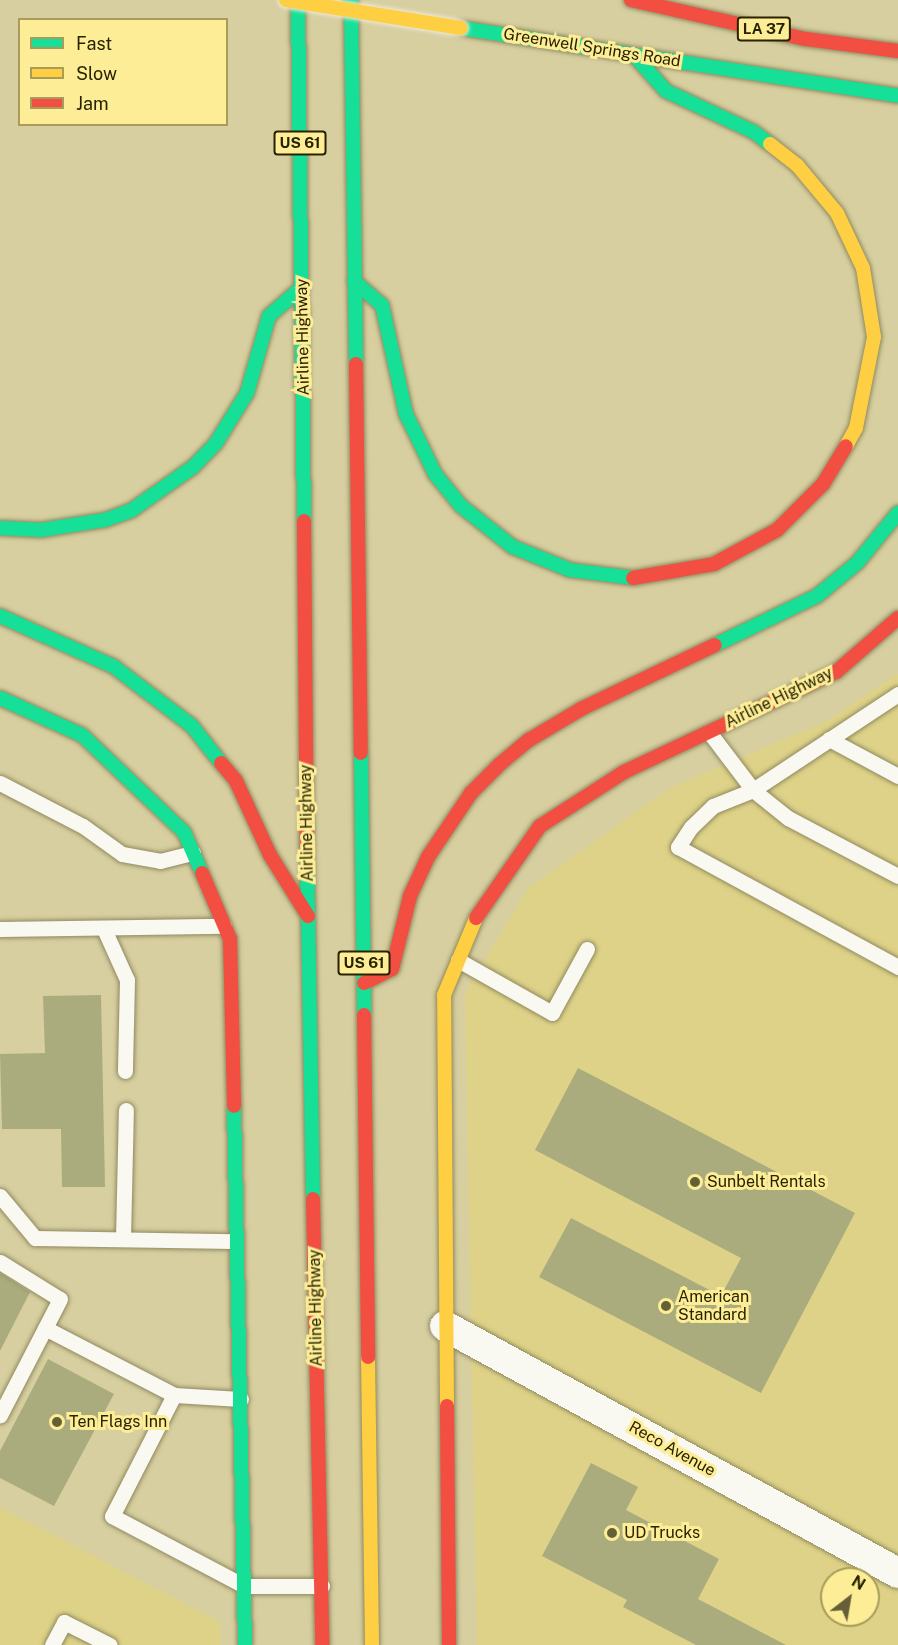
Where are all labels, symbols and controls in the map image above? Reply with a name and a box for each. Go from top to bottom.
road number: LA 37 [736,17,792,41]
legend [18,18,228,126]
street label: Greenwell Springs Road [502,25,682,71]
text: Fast [76,33,112,54]
text: Slow [76,63,117,84]
text: Jam [76,93,109,114]
road number: US 61 [273,131,327,155]
street label: Airline Highway [292,278,314,396]
street label: Airline Highway [722,664,836,732]
street label: Airline Highway [296,764,318,882]
road number: US 61 [337,951,391,975]
place label: Sunbelt Rentals [707,1172,826,1192]
marker: Sunbelt Rentals [688,1175,702,1189]
street label: Airline Highway [305,1249,327,1367]
place label: American Standard [678,1287,749,1325]
marker: American Standard [659,1299,673,1313]
place label: Ten Flags Inn [69,1412,167,1432]
marker: Ten Flags Inn [50,1415,64,1429]
street label: Reco Avenue [625,1417,719,1481]
place label: UD Trucks [624,1523,700,1543]
marker: UD Trucks [605,1526,619,1540]
north arrow [820,1567,880,1627]
text: N [848,1571,869,1594]

